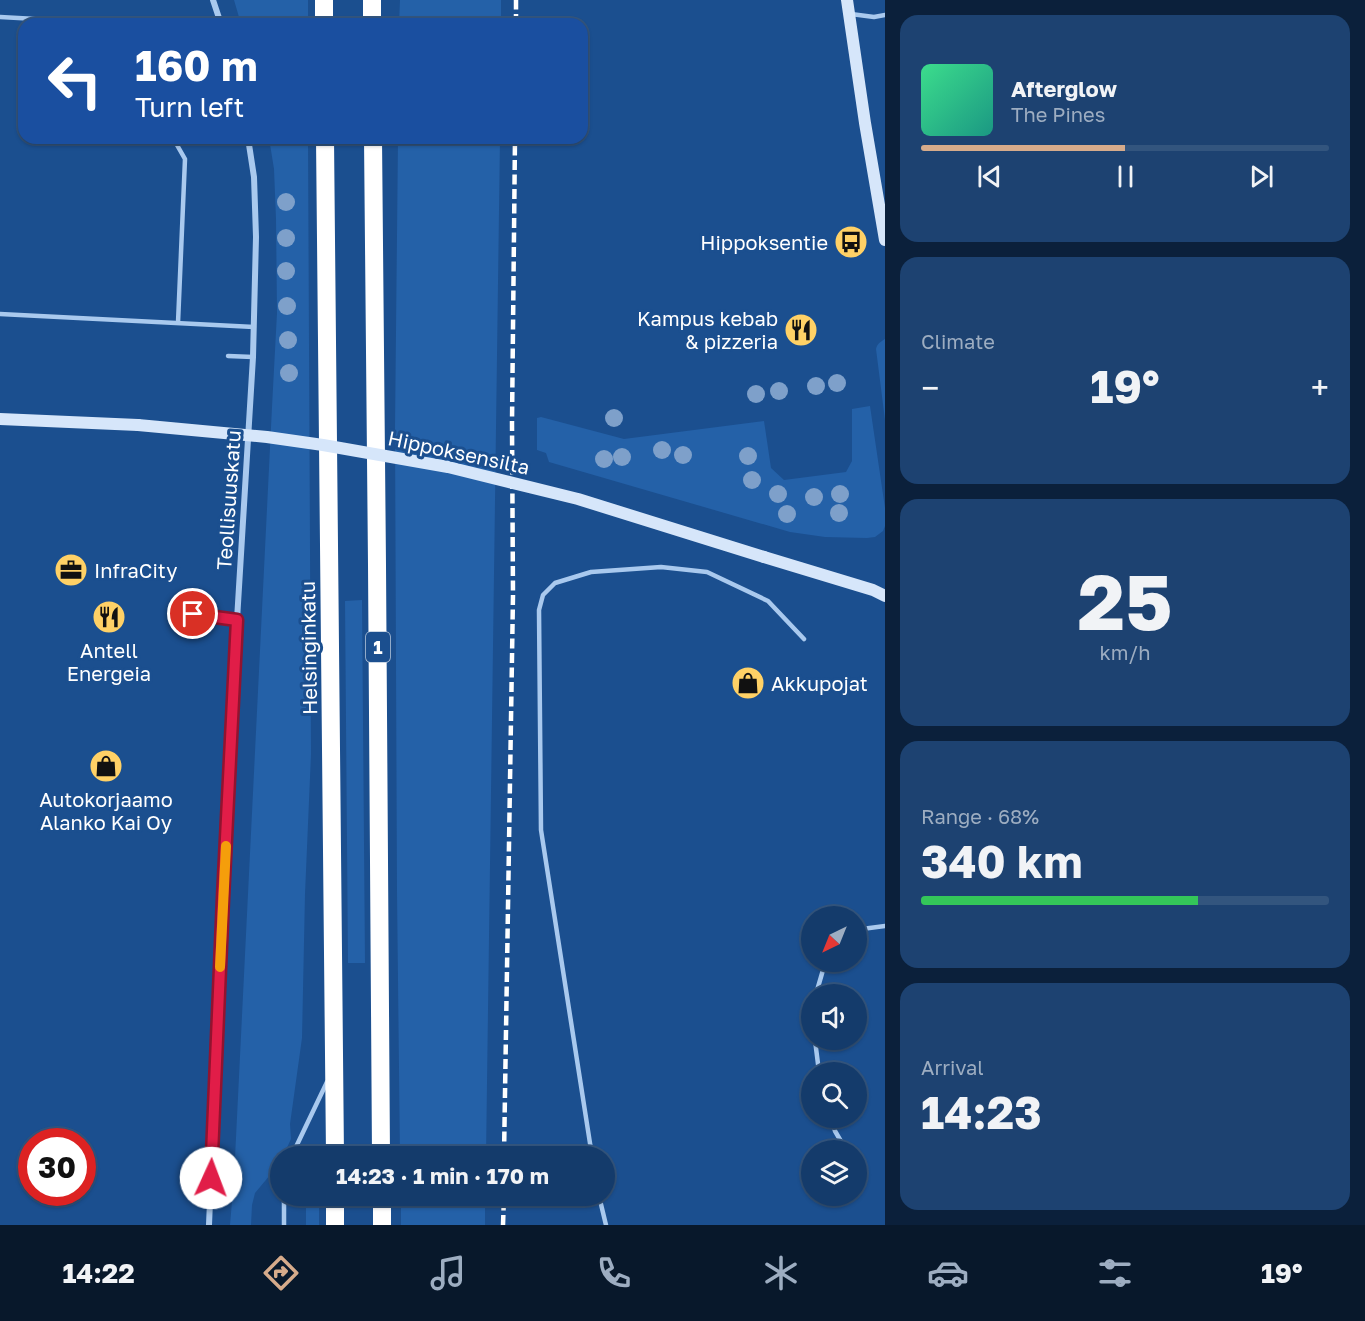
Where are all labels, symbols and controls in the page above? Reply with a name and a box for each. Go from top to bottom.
text: 160 m [135,40,258,90]
icon: left [36,42,114,120]
text: Afterglow [1011,75,1117,102]
text: Turn left [135,91,244,123]
text: The Pines [1011,102,1105,126]
icon: previous [973,160,1006,193]
icon: pause [1109,160,1142,193]
icon: next [1245,160,1278,193]
bus stop icon: Hippoksentie [833,224,869,260]
place label: Hippoksentie [700,230,828,254]
place label: Kampus kebab & pizzeria [637,306,778,353]
restaurant icon: Kampus kebab & pizzeria [783,312,819,348]
text: Climate [921,329,995,353]
text: 19° [1090,359,1160,413]
text: − [921,368,939,407]
text: + [1311,368,1329,407]
street label: Hippoksensilta [386,425,532,479]
street label: Teollisuuskatu [211,429,245,571]
office icon: InfraCity [53,552,89,588]
text: 25 [1077,554,1173,647]
place label: InfraCity [94,558,177,582]
street label: Helsinginkatu [295,581,321,715]
pin [167,588,218,639]
icon: arrive [176,597,209,630]
restaurant icon: Antell Energeia [91,599,127,635]
road number: 1 [366,632,390,662]
place label: Antell Energeia [67,638,151,685]
text: km/h [1100,640,1150,664]
shop icon: Akkupojat [730,665,766,701]
place label: Akkupojat [771,671,868,695]
shop icon: Autokorjaamo Alanko Kai Oy [88,748,124,784]
place label: Autokorjaamo Alanko Kai Oy [39,787,173,834]
text: Range · 68% [921,804,1039,828]
text: 340 km [921,834,1083,888]
north arrow [801,906,867,972]
map controls [801,906,867,1206]
button: sound [801,984,867,1050]
text: Arrival [921,1055,984,1079]
button: search [801,1062,867,1128]
text: 14:23 [921,1085,1042,1139]
speed limit sign: 30 [18,1128,96,1206]
button: layers [801,1140,867,1206]
position arrow [179,1146,243,1210]
text: 14:23 · 1 min · 170 m [336,1162,549,1189]
icon: directions [260,1252,302,1294]
icon: music [427,1252,469,1294]
icon: phone [593,1252,635,1294]
icon: climate [760,1252,802,1294]
icon: car [927,1252,969,1294]
icon: filters [1094,1252,1136,1294]
text: 14:22 [62,1257,135,1289]
text: 19° [1261,1257,1303,1289]

